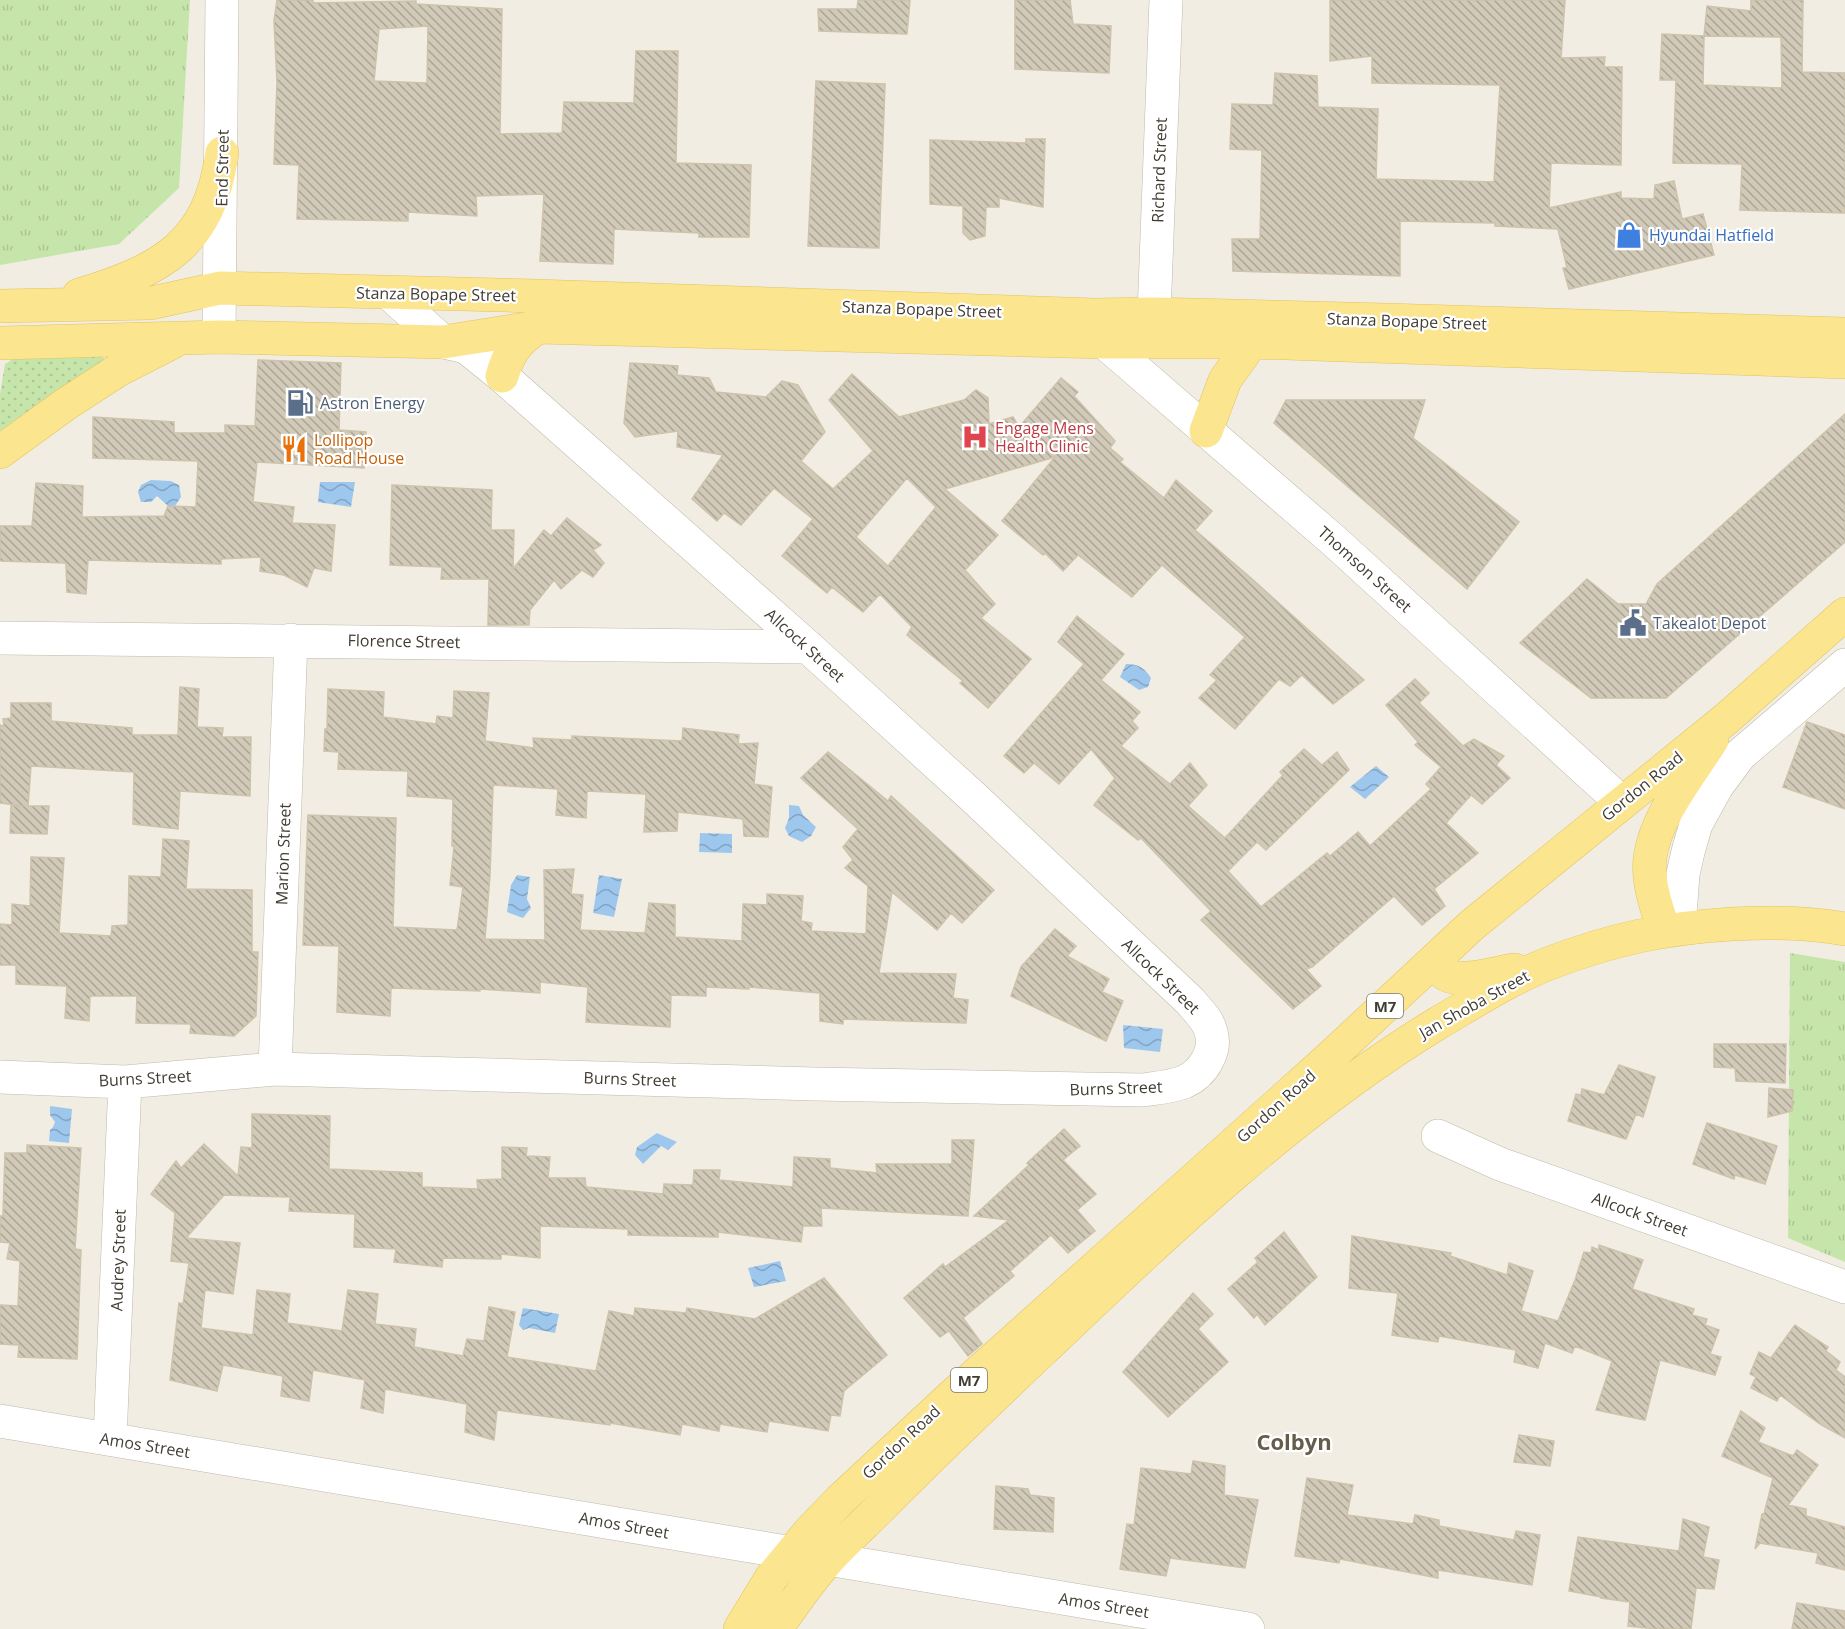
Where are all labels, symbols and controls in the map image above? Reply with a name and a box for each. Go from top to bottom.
street label: Richard Street [1146,117,1172,223]
street label: End Street [210,129,234,207]
shop icon: Hyundai Hatfield [1614,220,1644,250]
place label: Hyundai Hatfield [1649,224,1774,246]
street label: Stanza Bopape Street [356,282,516,306]
street label: Stanza Bopape Street [842,295,1003,323]
street label: Stanza Bopape Street [1327,307,1488,335]
fuel station icon: Astron Energy [285,388,315,418]
place label: Astron Energy [320,392,425,414]
place label: Engage Mens Health Clinic [995,417,1094,457]
hospital icon: Engage Mens Health Clinic [960,422,990,452]
place label: Lollipop Road House [314,429,404,469]
restaurant icon: Lollipop Road House [279,434,309,464]
street label: Thomson Street [1313,521,1417,617]
street label: Allcock Street [760,603,850,687]
public building icon: Takealot Depot [1618,608,1648,638]
place label: Takealot Depot [1653,612,1767,634]
street label: Florence Street [347,629,461,653]
street label: Gordon Road [1596,746,1688,826]
street label: Marion Street [270,802,296,905]
street label: Allcock Street [1117,933,1205,1019]
street label: Jan Shoba Street [1413,964,1533,1044]
road number: M7 [1367,994,1403,1018]
street label: Burns Street [98,1065,192,1091]
street label: Gordon Road [1232,1065,1320,1147]
street label: Burns Street [583,1066,677,1092]
street label: Burns Street [1069,1075,1163,1101]
street label: Allcock Street [1589,1186,1691,1242]
street label: Audrey Street [105,1208,131,1311]
road number: M7 [951,1368,987,1392]
street label: Gordon Road [857,1400,945,1484]
district label: Colbyn [1256,1426,1332,1456]
street label: Amos Street [98,1427,192,1463]
street label: Amos Street [577,1506,671,1544]
street label: Amos Street [1057,1587,1151,1623]

